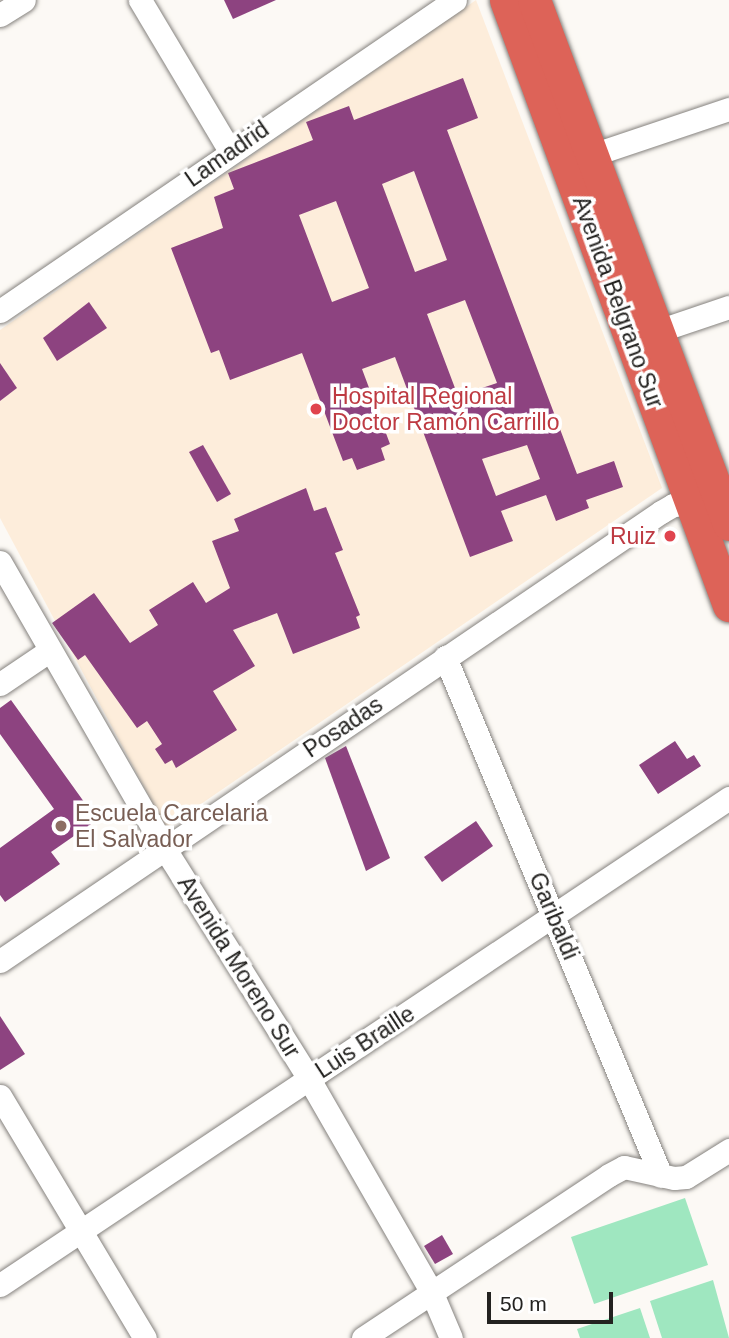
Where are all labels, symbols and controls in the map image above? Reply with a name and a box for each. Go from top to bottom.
street label: Lamadrid [180,115,274,193]
street label: Avenida Belgrano Sur [567,192,669,412]
place label: Hospital Regional Doctor Ramón Carrillo [332,382,560,436]
marker: Hospital Regional Doctor Ramón Carrillo [306,399,326,419]
place label: Ruiz [610,522,656,550]
marker: Ruiz [662,528,678,544]
street label: Posadas [298,691,388,763]
place label: Escuela Carcelaria El Salvador [75,799,268,853]
marker: Escuela Carcelaria El Salvador [53,818,69,834]
street label: Garibaldi [523,868,585,964]
street label: Avenida Moreno Sur [172,871,306,1063]
street label: Luis Braille [310,1000,420,1084]
scale bar [491,1278,617,1322]
text: 50 m [500,1292,547,1315]

